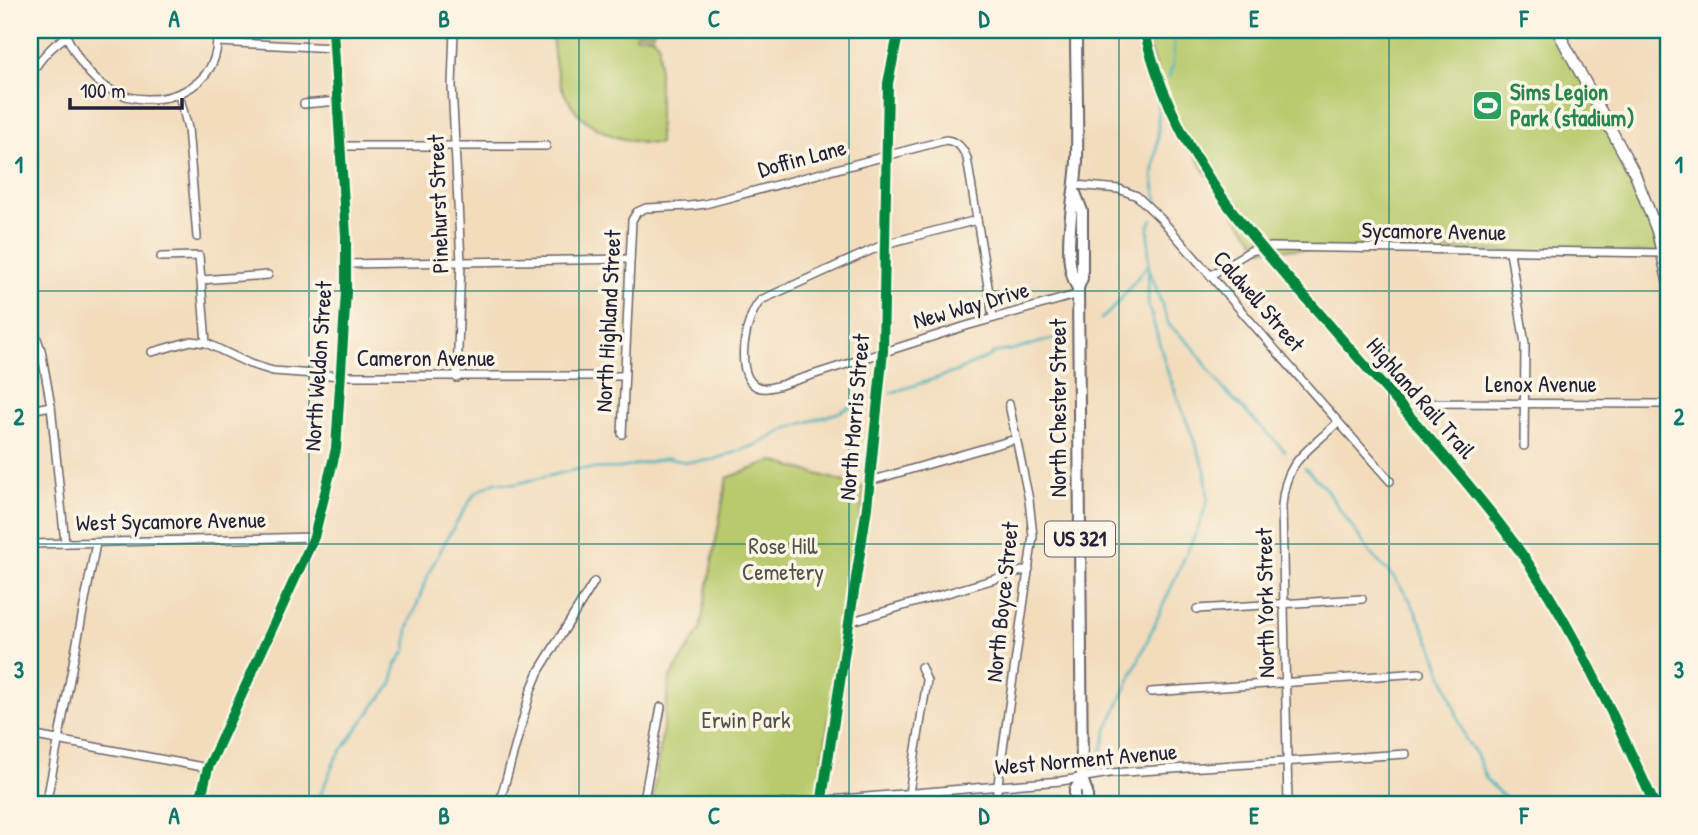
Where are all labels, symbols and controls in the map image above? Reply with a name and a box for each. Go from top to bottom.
text: A [168,3,180,34]
text: B [438,3,450,34]
text: C [708,3,720,34]
text: D [979,3,991,34]
text: E [1249,3,1260,34]
text: F [1519,3,1530,34]
scale bar [70,66,182,110]
text: 100 m [80,76,126,105]
place label: Sims Legion Park (stadium) [1510,76,1635,133]
sports icon: Sims Legion Park (stadium) [1470,88,1504,122]
street label: Doffin Lane [754,131,849,184]
street label: Pinehurst Street [420,133,455,274]
text: 1 [15,149,23,180]
text: 1 [1675,149,1683,180]
street label: Sycamore Avenue [1361,214,1507,247]
street label: North Highland Street [587,228,628,413]
street label: Caldwell Street [1207,243,1313,359]
street label: New Way Drive [909,273,1032,336]
street label: North Weldon Street [296,279,339,452]
street label: North Chester Street [1042,318,1073,497]
street label: Highland Rail Trail [1360,330,1483,466]
street label: North Morris Street [831,331,876,501]
street label: Cameron Avenue [357,342,495,373]
street label: Lenox Avenue [1485,368,1597,399]
text: 2 [14,401,25,432]
text: 2 [1674,401,1685,432]
street label: West Sycamore Avenue [76,503,266,538]
street label: North Boyce Street [978,519,1025,684]
road number: US 321 [1045,522,1115,556]
street label: North York Street [1248,527,1281,678]
park label: Rose Hill Cemetery [742,530,824,587]
text: 3 [14,654,24,685]
text: 3 [1674,654,1684,685]
park label: Erwin Park [702,704,791,735]
street label: West Norment Avenue [994,735,1178,782]
text: A [168,800,180,831]
text: B [438,800,450,831]
text: C [708,800,720,831]
text: D [979,800,991,831]
text: E [1249,800,1260,831]
text: F [1519,800,1530,831]

